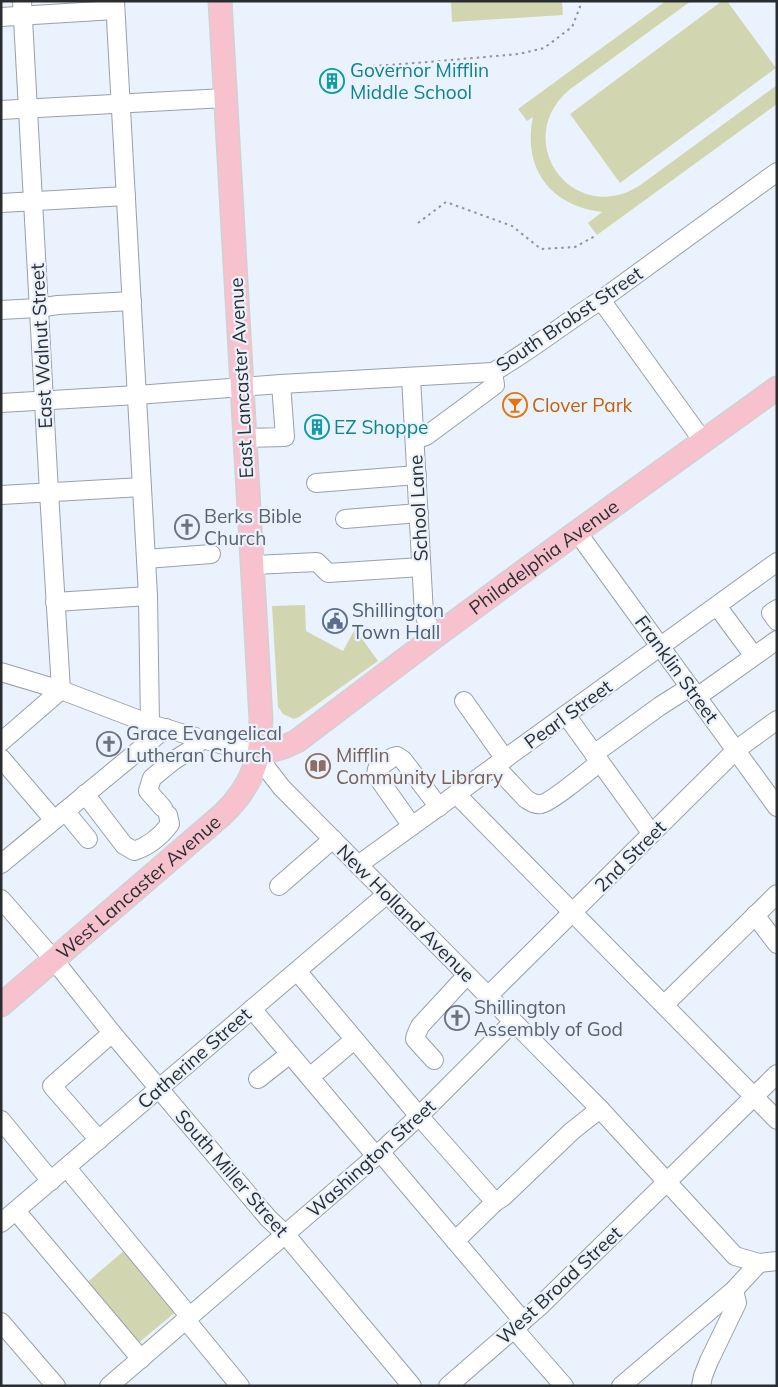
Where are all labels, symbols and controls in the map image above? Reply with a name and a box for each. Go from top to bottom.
place label: Governor Mifflin Middle School [350,58,489,104]
building icon: Governor Mifflin Middle School [319,68,345,94]
street label: South Brobst Street [491,261,647,377]
street label: East Walnut Street [25,262,57,429]
street label: East Lancaster Avenue [224,277,258,479]
bar icon: Clover Park [502,392,528,418]
place label: Clover Park [532,393,633,417]
building icon: EZ Shoppe [304,414,330,440]
place label: EZ Shoppe [334,415,428,439]
street label: School Lane [403,454,433,562]
street label: Philadelphia Avenue [464,494,623,620]
place label: Berks Bible Church [204,504,302,550]
church icon: Berks Bible Church [174,514,200,540]
place label: Shillington Town Hall [352,598,444,644]
public building icon: Shillington Town Hall [322,608,348,634]
street label: Franklin Street [630,610,724,728]
street label: Pearl Street [519,674,617,754]
place label: Grace Evangelical Lutheran Church [126,721,282,767]
church icon: Grace Evangelical Lutheran Church [96,731,122,757]
place label: Mifflin Community Library [336,743,503,789]
library icon: Mifflin Community Library [305,753,331,779]
street label: West Lancaster Avenue [51,810,225,964]
street label: 2nd Street [589,815,671,897]
street label: New Holland Avenue [332,839,480,987]
place label: Shillington Assembly of God [474,995,623,1041]
street label: Catherine Street [132,1002,256,1114]
church icon: Shillington Assembly of God [444,1005,470,1031]
street label: Washington Street [302,1094,441,1222]
street label: South Miller Street [170,1104,294,1242]
street label: West Broad Street [492,1221,627,1349]

